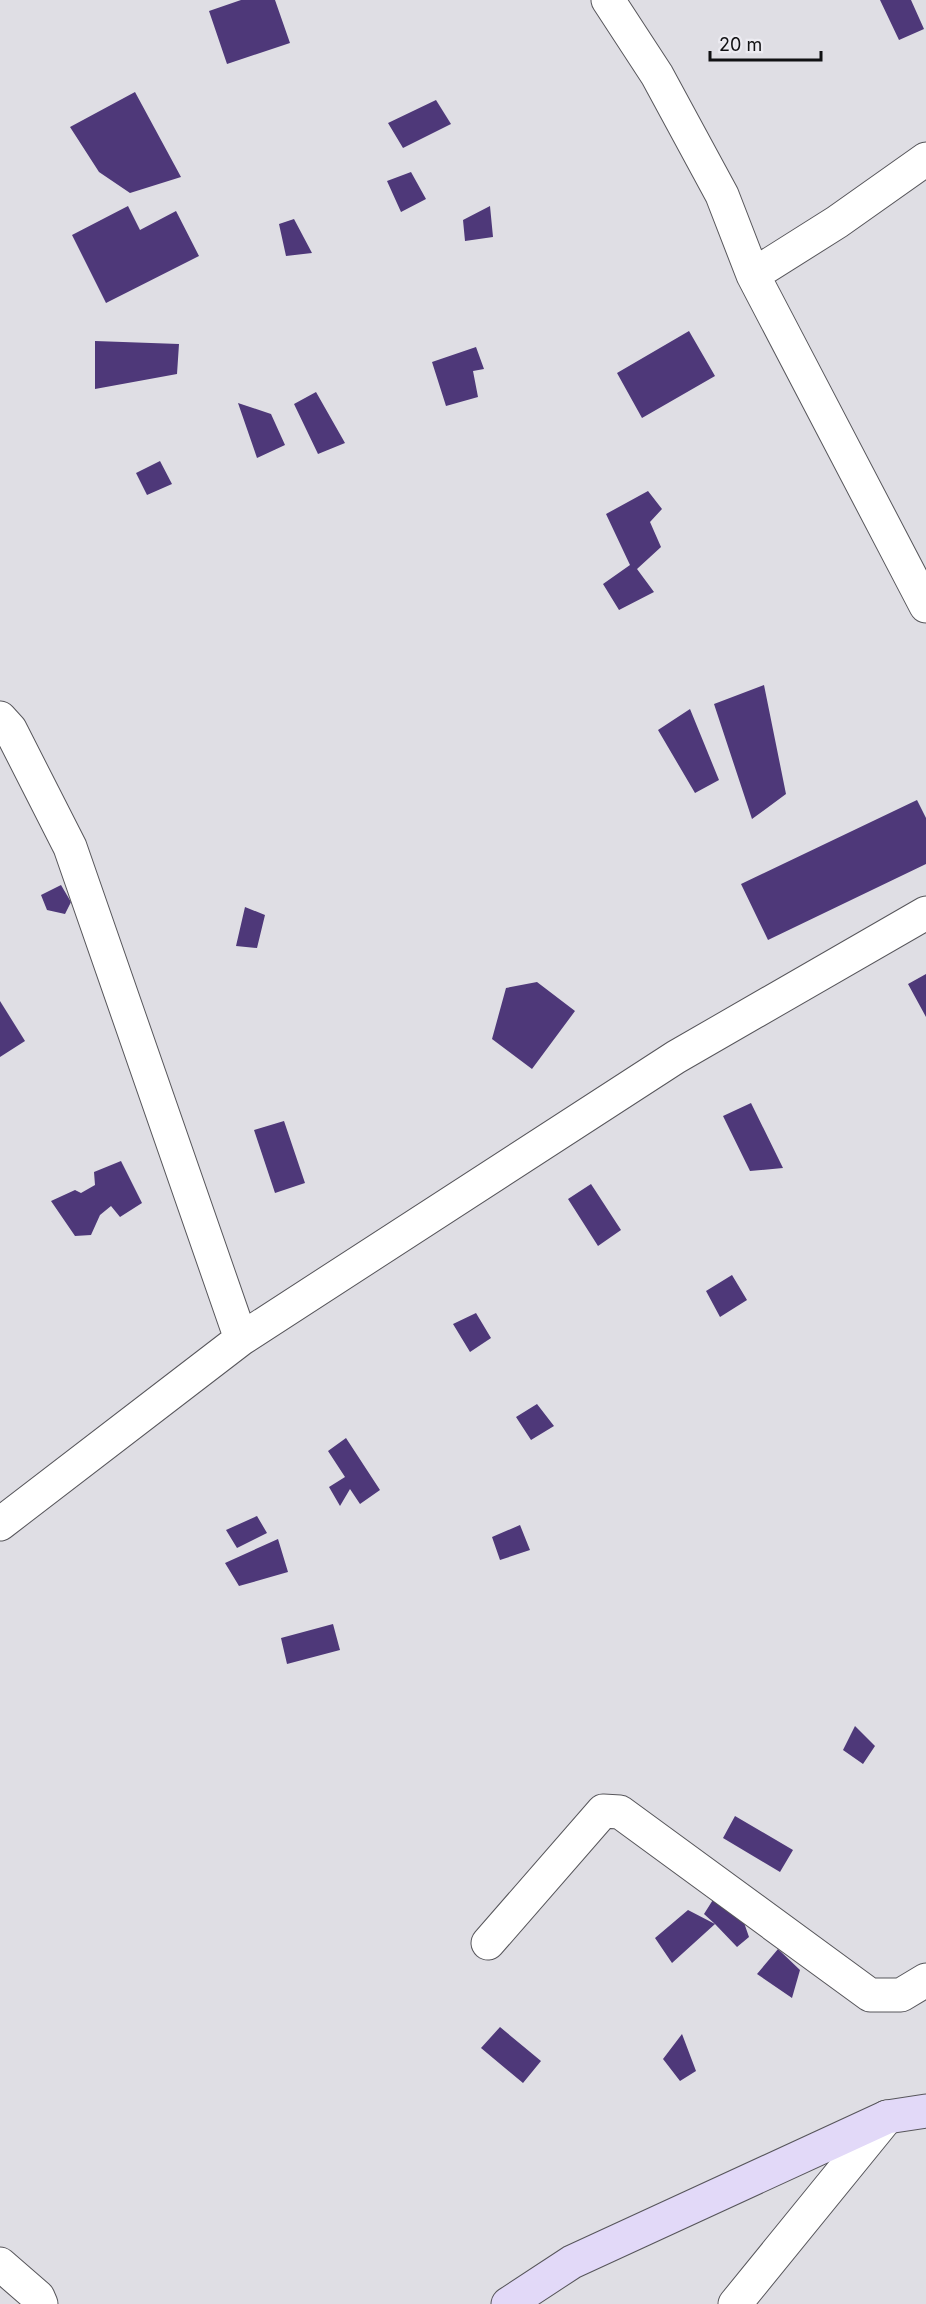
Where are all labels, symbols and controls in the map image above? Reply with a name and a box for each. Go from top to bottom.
scale bar [710,24,821,62]
text: 20 m [719,34,762,55]

